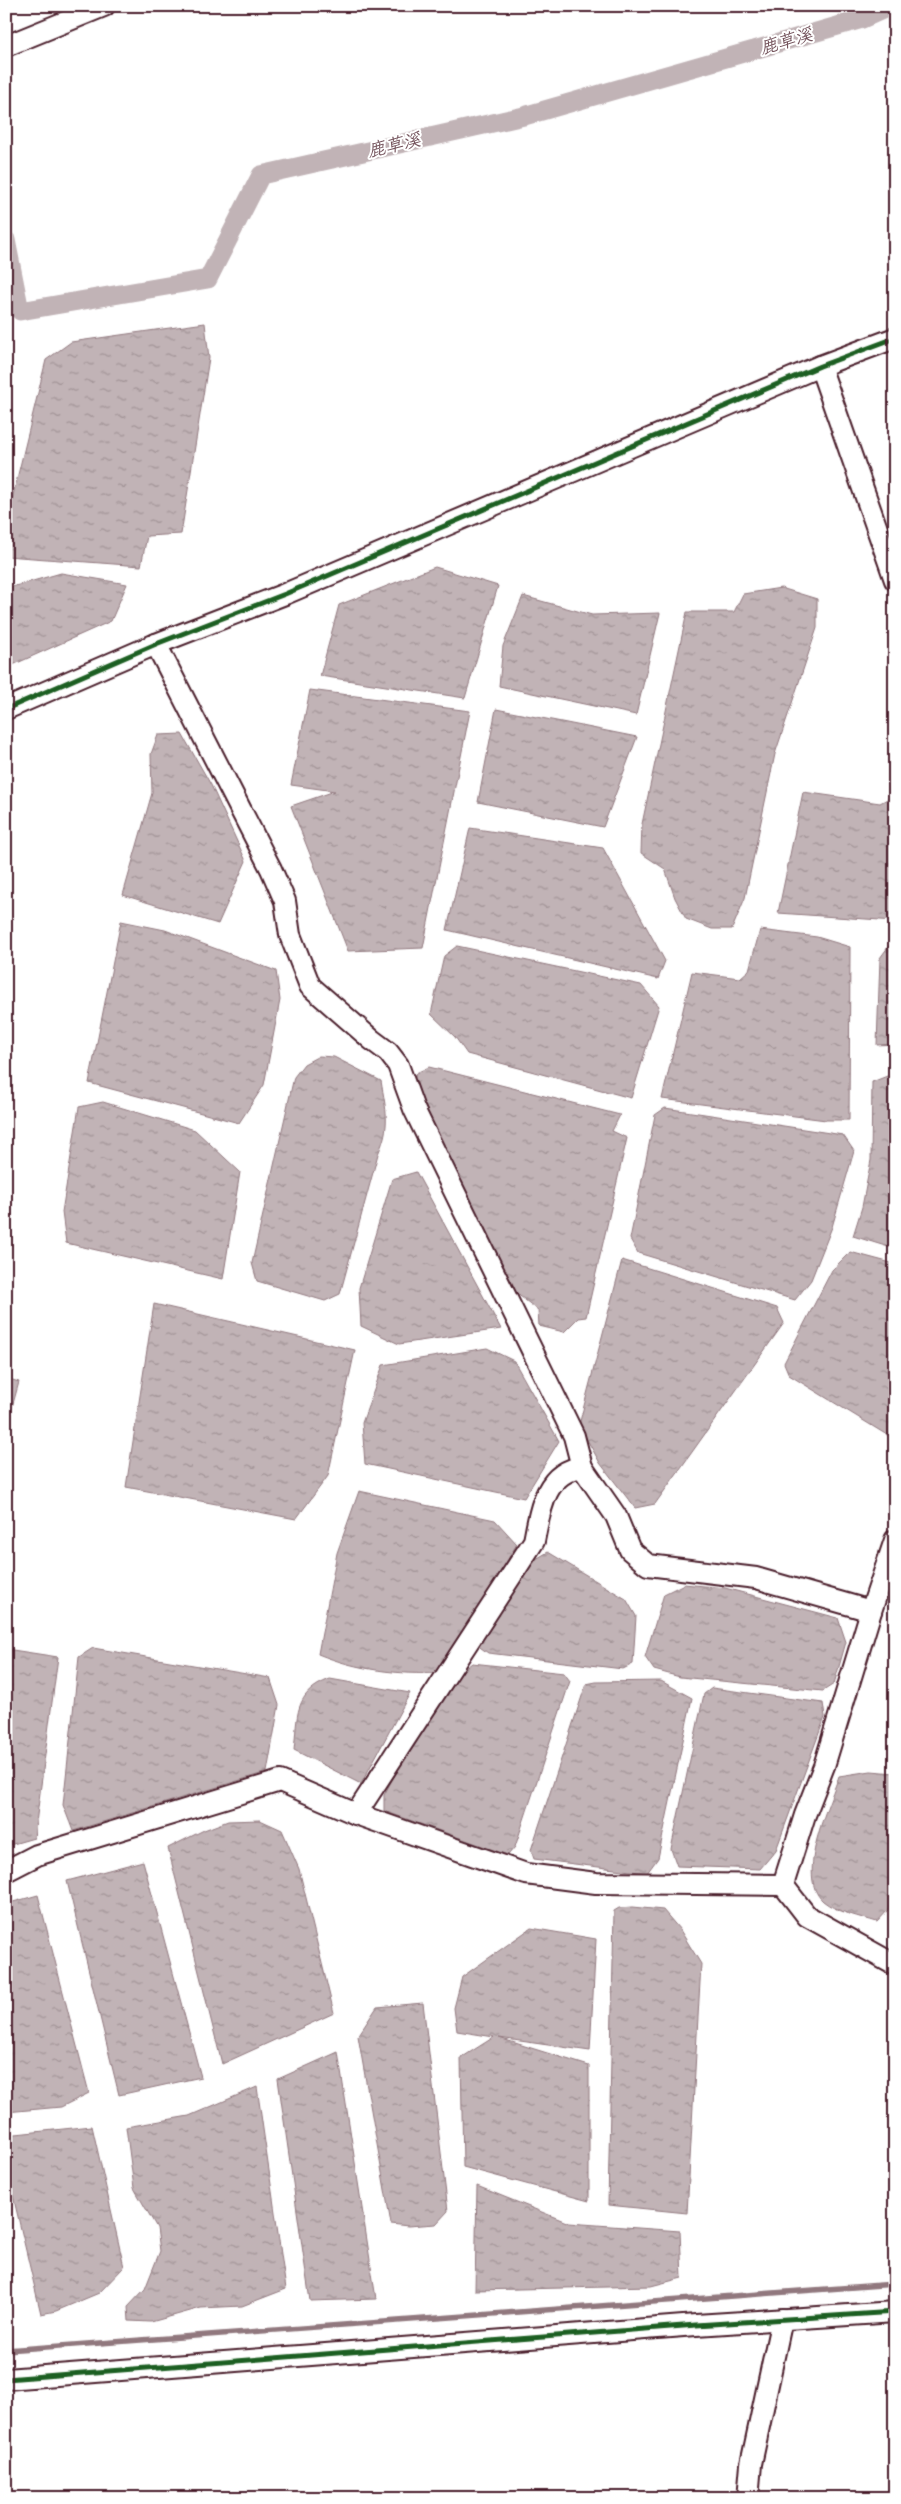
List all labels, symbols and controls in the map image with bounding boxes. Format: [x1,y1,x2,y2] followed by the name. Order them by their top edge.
[757,23,816,59] water label: 鹿草溪
[365,128,424,162] water label: 鹿草溪

